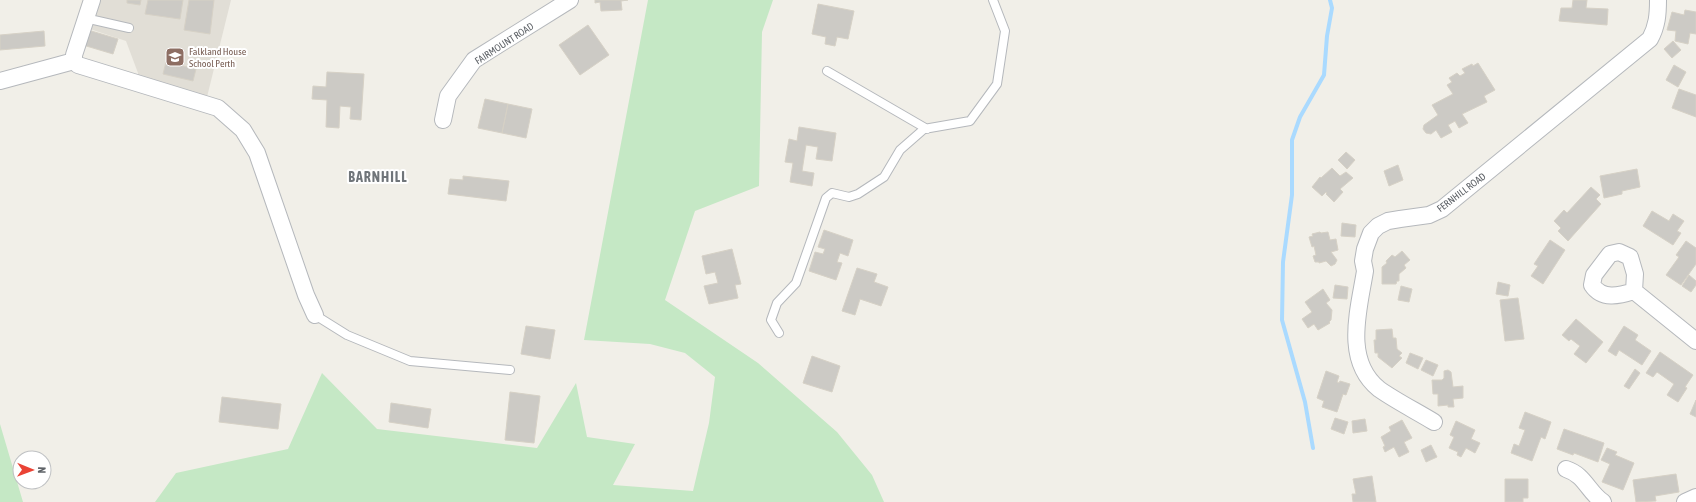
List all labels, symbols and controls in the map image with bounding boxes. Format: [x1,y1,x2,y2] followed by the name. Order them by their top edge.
[473,20,536,66] street label: FAIRMOUNT ROAD
[164,46,186,68] school or university icon: Falkland House School Perth
[189,46,247,69] place label: Falkland House School Perth
[348,169,408,185] district label: BARNHILL
[1435,170,1488,214] street label: FERNHILL ROAD
[12,450,52,490] north arrow
[36,467,48,474] text: N

